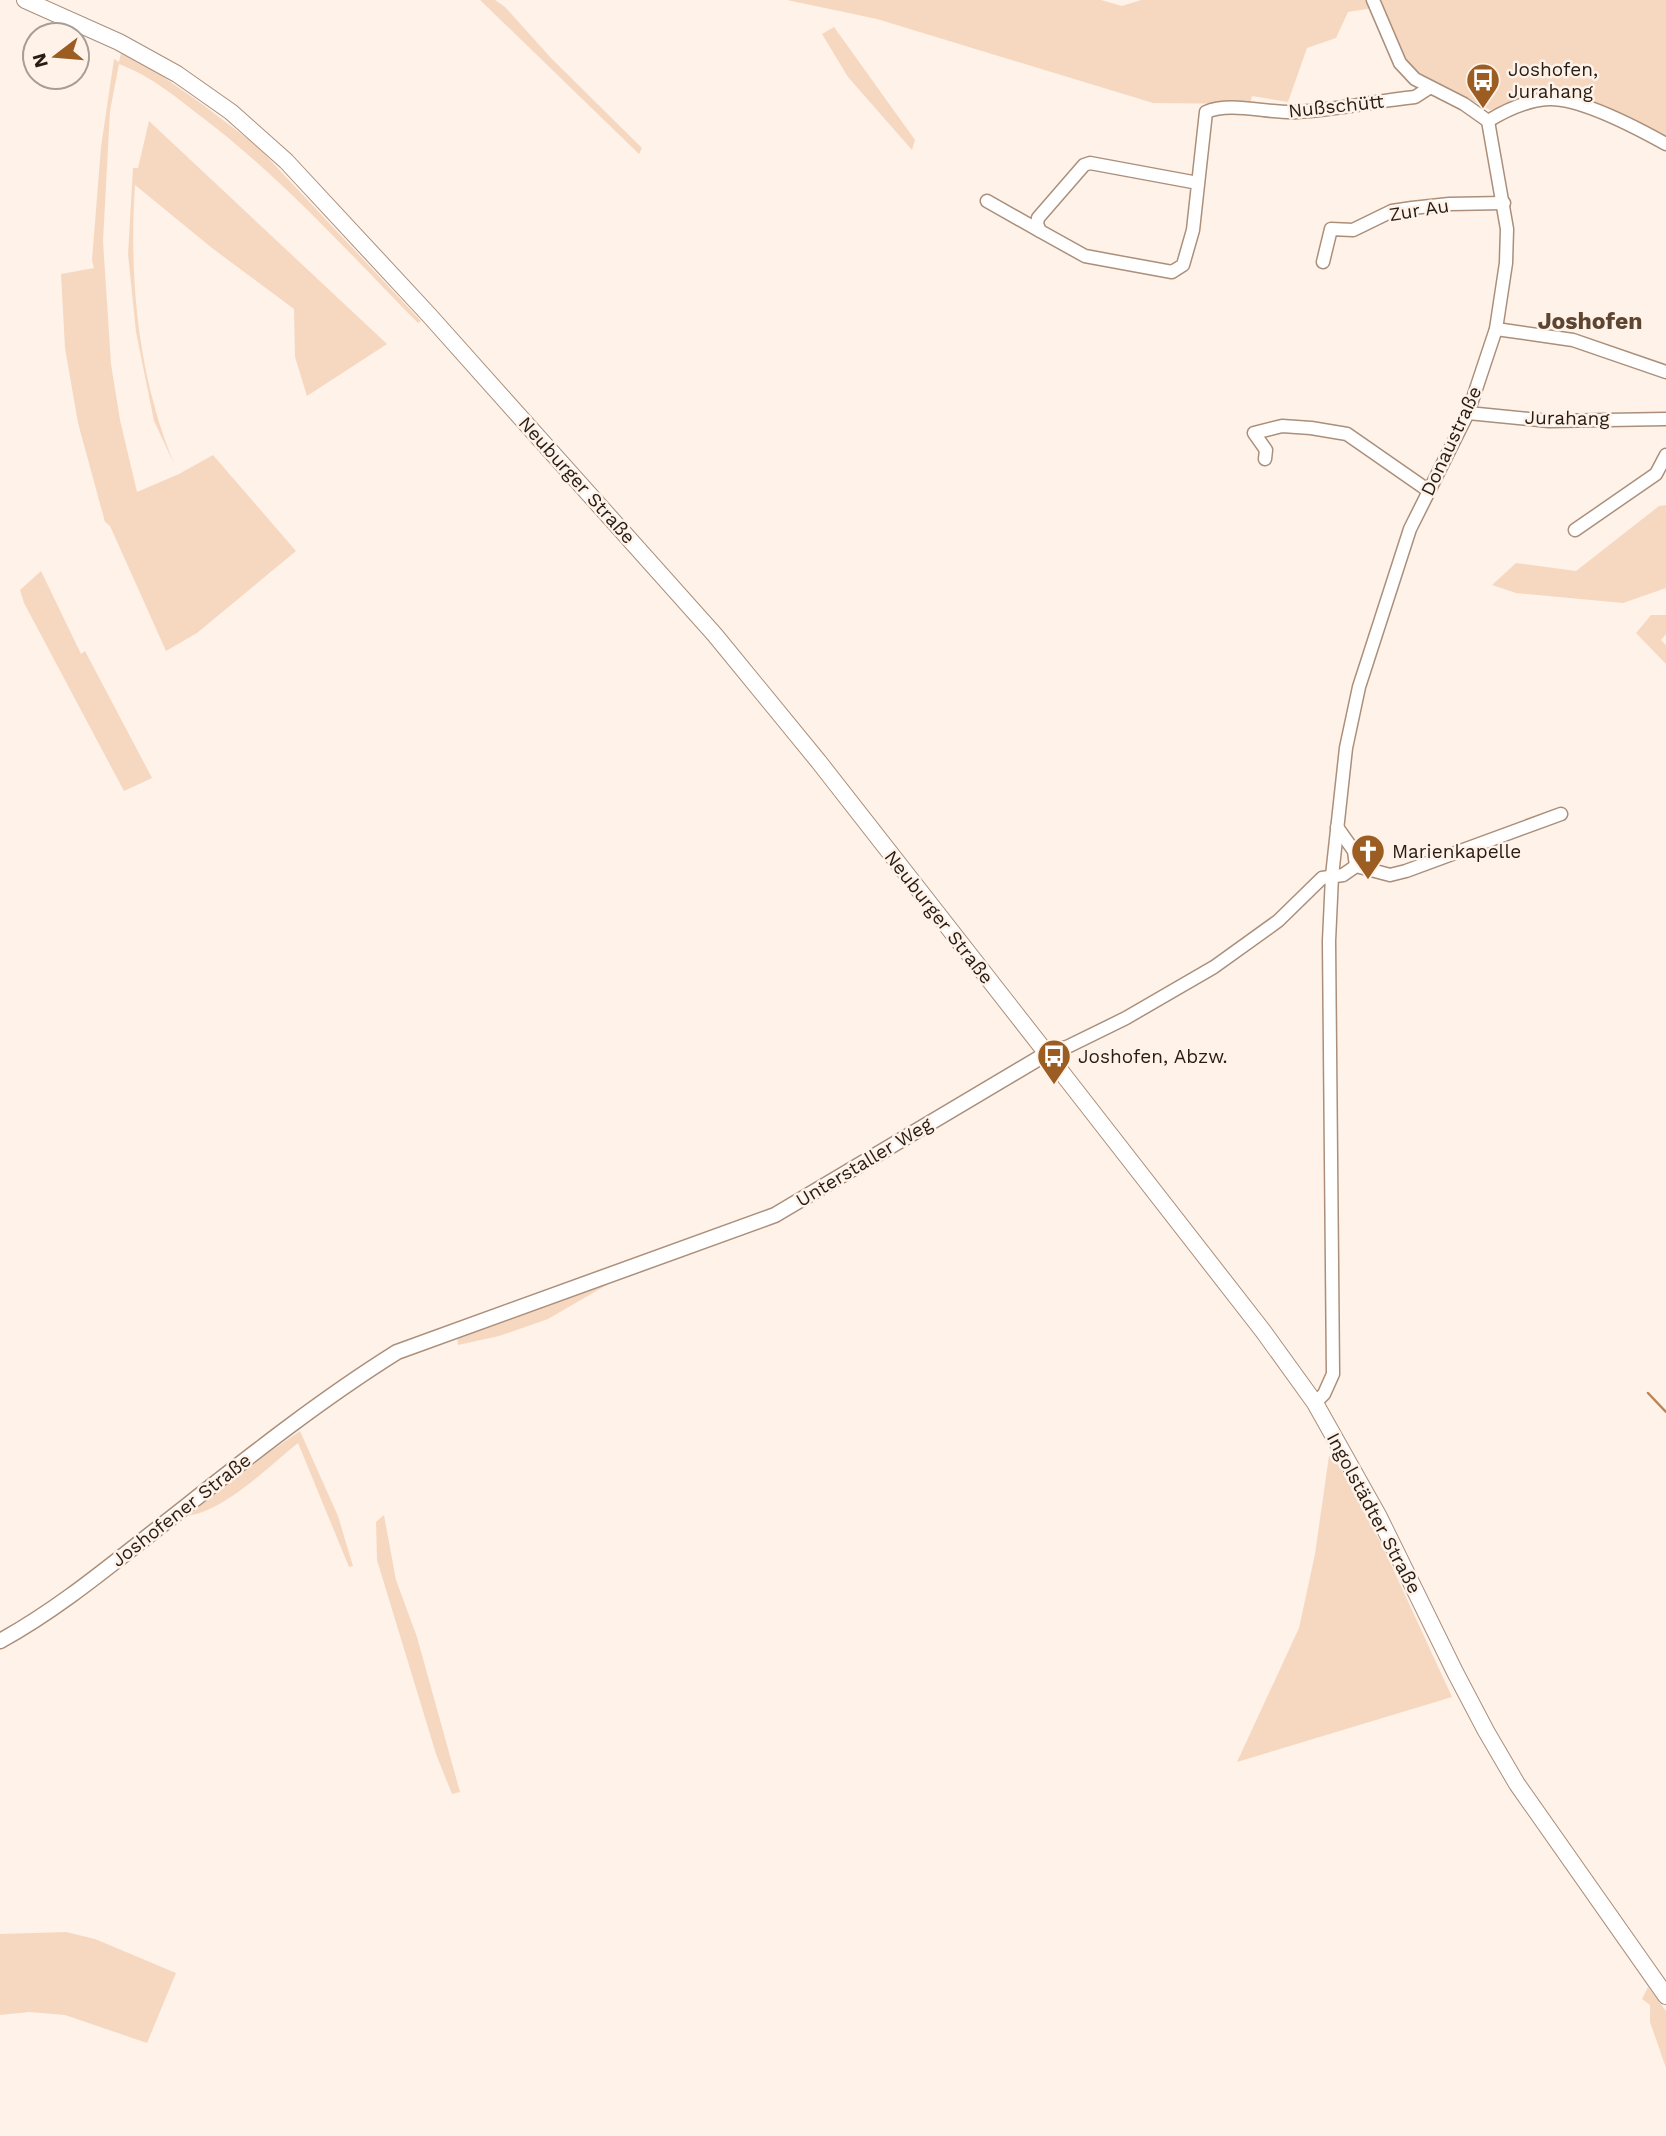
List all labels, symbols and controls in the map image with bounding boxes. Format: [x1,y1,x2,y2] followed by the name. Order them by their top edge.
[21,21,91,91] north arrow
[27,51,53,70] text: N
[1508,58,1598,103] place label: Joshofen, Jurahang
[1464,61,1502,110] bus stop icon: Joshofen, Jurahang
[1287,90,1385,122] street label: Nußschütt
[1387,194,1451,226] street label: Zur Au
[1537,308,1643,335] district label: Joshofen
[1416,383,1486,499] street label: Donaustraße
[1524,406,1611,430] street label: Jurahang
[514,412,640,548] street label: Neuburger Straße
[1349,832,1387,881] church icon: Marienkapelle
[1392,840,1521,863] place label: Marienkapelle
[880,846,998,988] street label: Neuburger Straße
[1035,1037,1073,1086] bus stop icon: Joshofen, Abzw.
[1078,1045,1228,1068] place label: Joshofen, Abzw.
[792,1112,937,1212] street label: Unterstaller Weg
[1322,1429,1426,1597] street label: Ingolstädter Straße
[107,1448,255,1572] street label: Joshofener Straße

